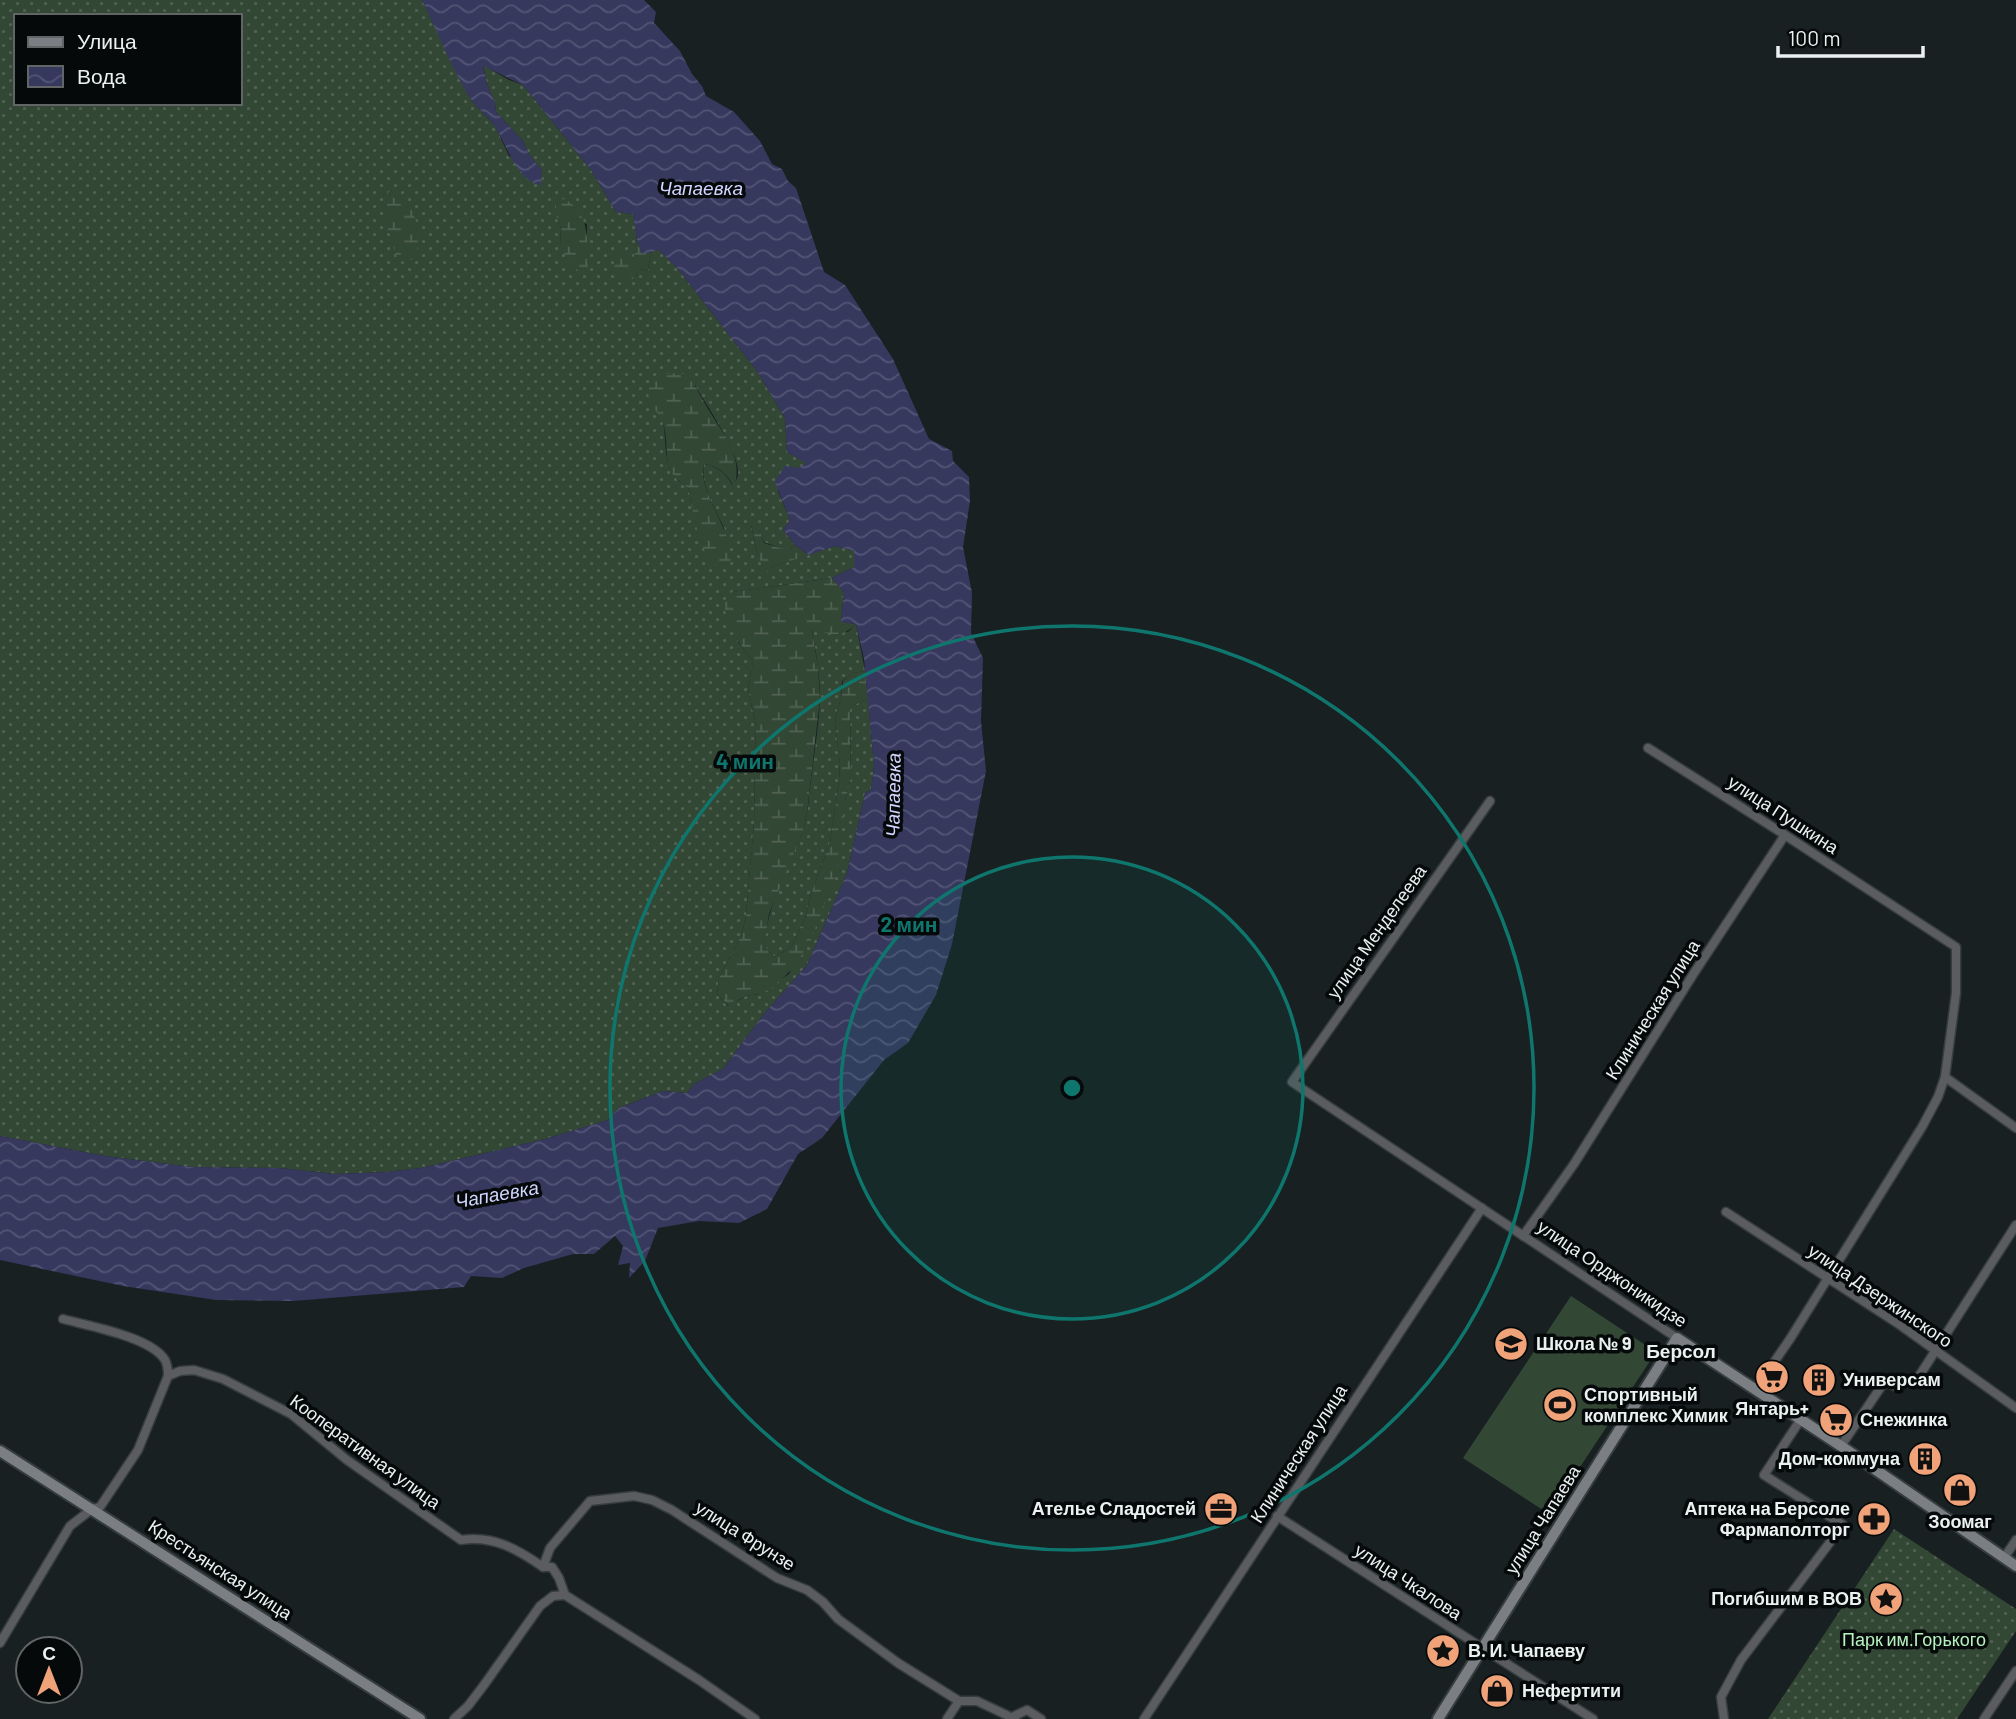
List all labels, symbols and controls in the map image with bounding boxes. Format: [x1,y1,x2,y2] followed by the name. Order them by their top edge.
[14,14,242,105] legend
[1778,14,1923,58] scale bar
[1788,25,1841,50] text: 100 m
[77,28,137,53] text: Улица
[77,63,126,88] text: Вода
[659,176,743,199] water label: Чапаевка
[716,748,774,773] text: 4 мин
[880,753,905,837] water label: Чапаевка
[1724,770,1844,859] street label: улица Пушкина
[1322,860,1431,1002] street label: улица Менделеева
[880,911,938,936] text: 2 мин
[1600,935,1705,1083] street label: Клиническая улица
[1060,1076,1084,1100] centre of rings
[453,1175,540,1212] water label: Чапаевка
[1534,1215,1692,1331] street label: улица Орджоникидзе
[1804,1239,1957,1352] street label: улица Дзержинского
[1492,1325,1530,1363] school or university icon: Школа № 9
[1536,1332,1632,1354] place label: Школа № 9
[1646,1339,1716,1362] district label: Берсол
[1753,1358,1791,1396] supermarket icon: Янтарь+
[1800,1361,1838,1399] building icon: Универсам
[1843,1368,1941,1390] place label: Универсам
[1245,1379,1352,1527] street label: Клиническая улица
[1584,1383,1729,1426] place label: Спортивный комплекс Химик
[1541,1386,1579,1424] sports icon: Спортивный комплекс Химик
[286,1389,446,1514] street label: Кооперативная улица
[1735,1397,1809,1419] place label: Янтарь+
[1817,1401,1855,1439] supermarket icon: Снежинка
[1860,1408,1948,1430] place label: Снежинка
[1906,1440,1944,1478] building icon: Дом-коммуна
[1779,1447,1901,1469] place label: Дом-коммуна
[1500,1460,1585,1578] street label: улица Чапаева
[1941,1471,1979,1509] shop icon: Зоомаг
[1202,1490,1240,1528] office icon: Ателье Сладостей
[692,1496,800,1575] street label: улица Фрунзе
[1032,1497,1196,1519] place label: Ателье Сладостей
[1684,1497,1851,1540] place label: Аптека на Берсоле Фармаполторг
[1855,1500,1893,1538] pharmacy icon: Аптека на Берсоле Фармаполторг
[1928,1510,1992,1532] place label: Зоомаг
[145,1514,297,1624] street label: Крестьянская улица
[1351,1538,1467,1625] street label: улица Чкалова
[1867,1580,1905,1618] place icon: Погибшим в ВОВ
[1711,1587,1862,1609] place label: Погибшим в ВОВ
[1842,1628,1986,1650] park label: Парк им.Горького
[1424,1632,1462,1670] place icon: В. И. Чапаеву
[14,1635,84,1705] north arrow
[1468,1639,1585,1661] place label: В. И. Чапаеву
[42,1641,56,1664] text: С
[1478,1672,1516,1710] shop icon: Нефертити
[1522,1679,1621,1701] place label: Нефертити

